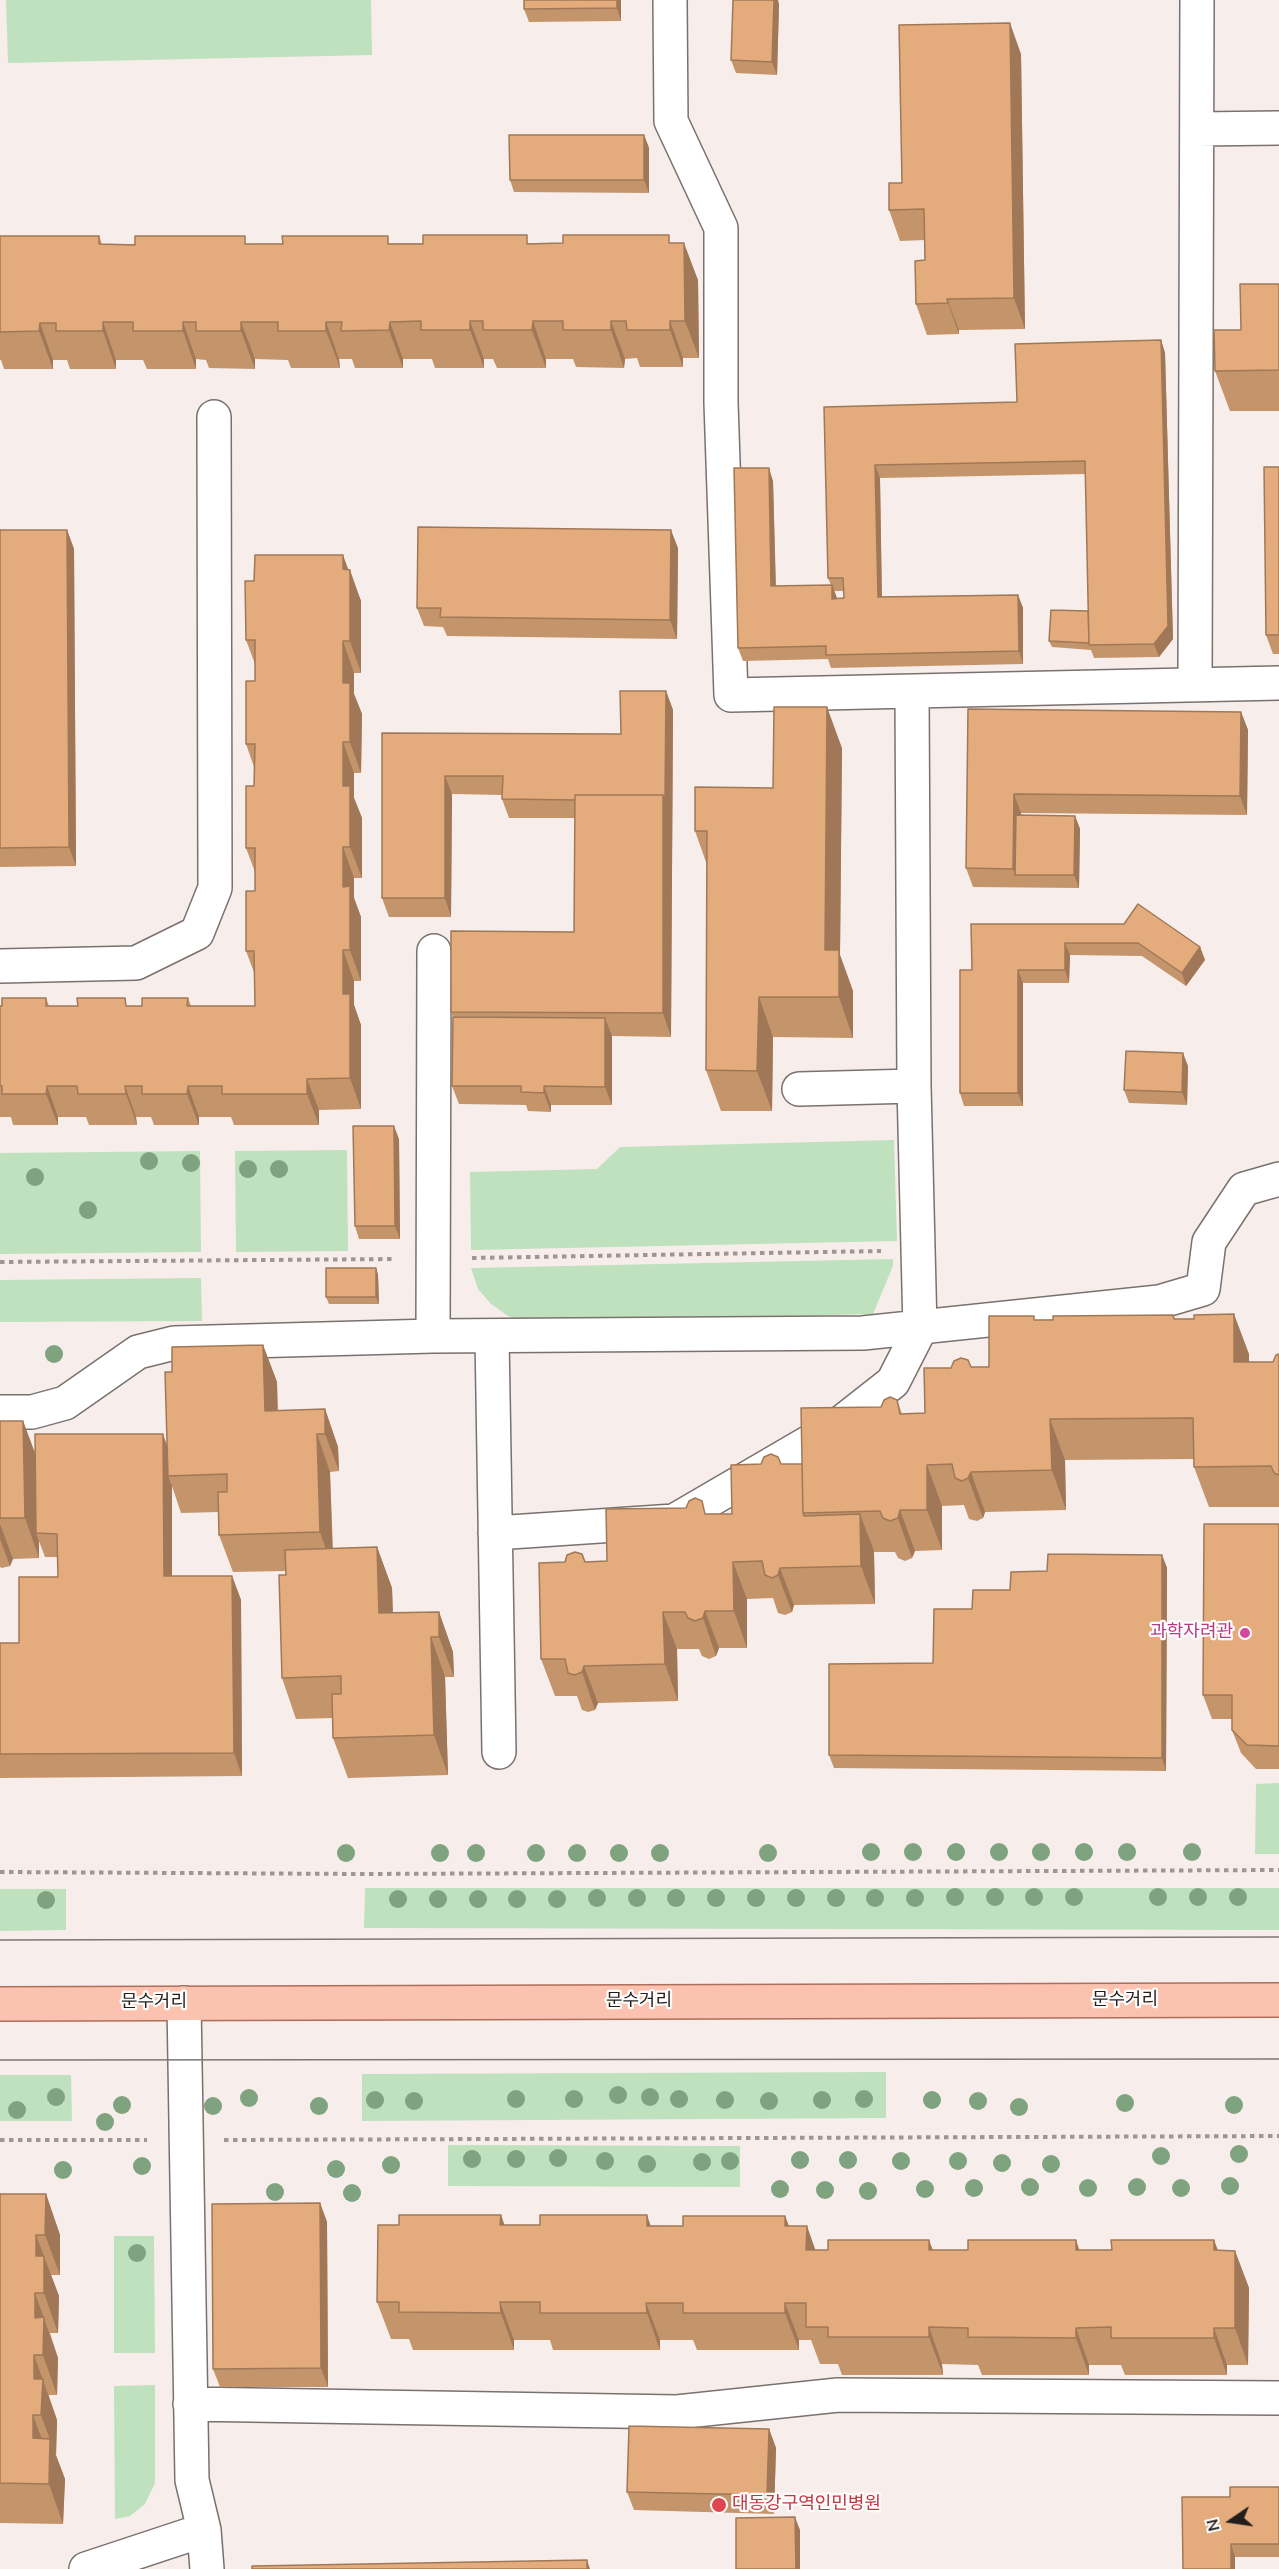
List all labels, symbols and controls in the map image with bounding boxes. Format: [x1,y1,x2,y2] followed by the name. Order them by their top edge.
[1150,1622,1233,1644] place label: 과학자려관
[1238,1626,1252,1640] marker: 과학자려관
[1092,1990,1158,2012] street label: 문수거리
[606,1991,672,2013] street label: 문수거리
[121,1992,187,2014] street label: 문수거리
[1201,2491,1261,2551] north arrow
[732,2494,881,2516] place label: 대동강구역인민병원
[710,2496,728,2514] marker: 대동강구역인민병원
[1201,2517,1226,2533] text: N

